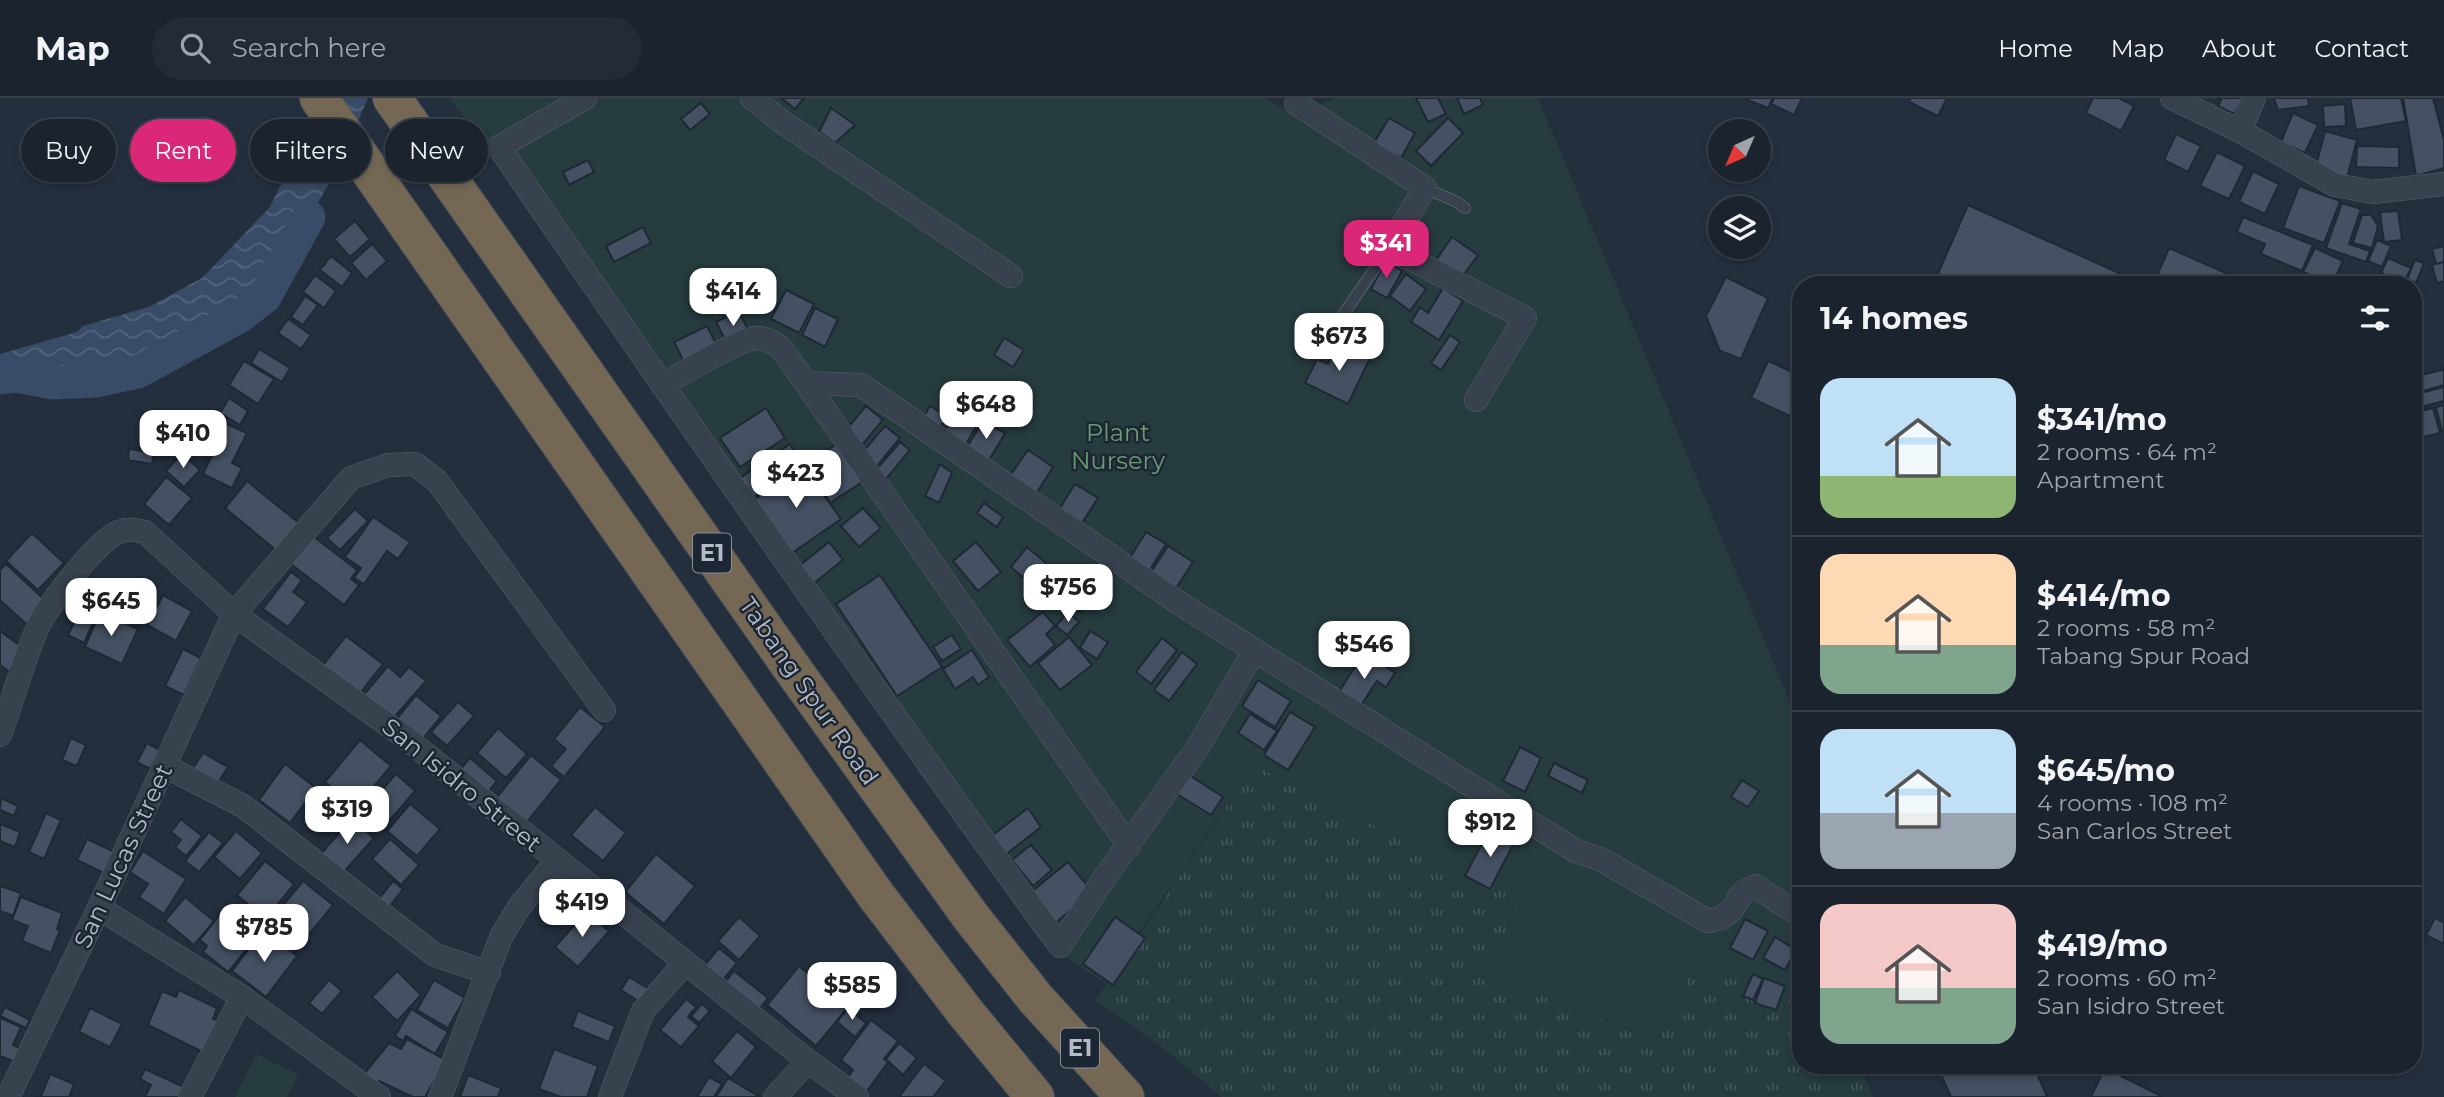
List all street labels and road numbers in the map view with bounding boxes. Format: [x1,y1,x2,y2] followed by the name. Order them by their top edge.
[693,534,731,573] road number: E1
[733,592,885,790] street label: Tabang Spur Road
[377,712,548,858] street label: San Isidro Street
[68,759,178,953] street label: San Lucas Street
[1061,1029,1099,1068] road number: E1

